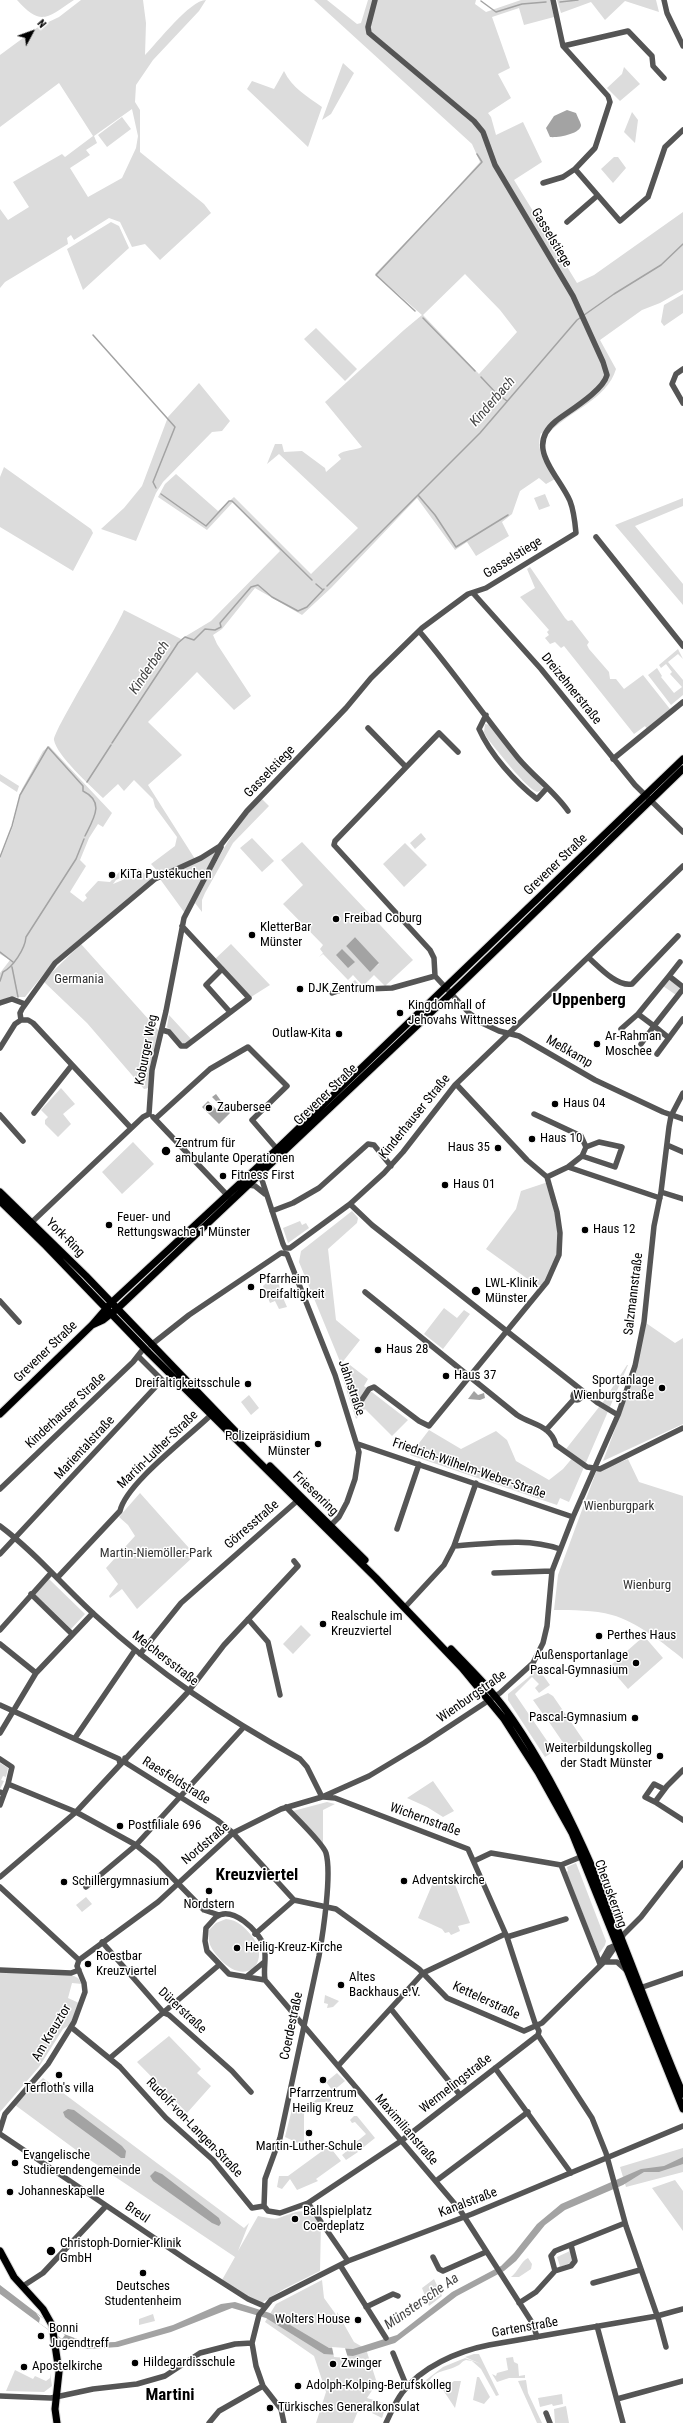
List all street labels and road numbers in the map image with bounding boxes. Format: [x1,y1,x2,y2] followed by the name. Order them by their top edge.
[527,206,575,270] street label: Gasselstiege
[481,534,545,582] street label: Gasselstiege
[537,650,605,728] street label: Dreizehnerstraße
[241,743,299,801] street label: Gasselstiege
[521,831,591,899] street label: Grevener Straße
[133,1013,161,1087] street label: Koburger Weg
[543,1032,595,1072] street label: Meßkamp
[291,1061,361,1129] street label: Grevener Straße
[376,1072,454,1162] street label: Kinderhauser Straße
[42,1215,88,1261] street label: York-Ring
[621,1252,647,1336] street label: Salzmannstraße
[11,1318,81,1386] street label: Grevener Straße
[334,1358,368,1418] street label: Jahnstraße
[23,1370,109,1452] street label: Kinderhauser Straße
[115,1408,201,1492] street label: Martin-Luther-Straße
[52,1413,118,1483] street label: Marientalstraße
[390,1435,548,1503] street label: Friedrich-Wilhelm-Weber-Straße
[289,1469,341,1519] street label: Friesenring
[222,1497,282,1553] street label: Görresstraße
[129,1628,201,1690] street label: Melchersstraße
[434,1667,510,1727] street label: Wienburgstraße
[139,1754,213,1808] street label: Raesfeldstraße
[388,1800,462,1840] street label: Wichernstraße
[179,1820,233,1868] street label: Nordstraße
[590,1858,630,1930] street label: Cheruskerring
[450,1979,522,2023] street label: Kettelerstraße
[155,1985,209,2037] street label: Dürerstraße
[277,1991,307,2061] street label: Coerdestraße
[29,2002,75,2064] street label: Am Kreuztor
[417,2051,495,2117] street label: Wermelingstraße
[142,2075,246,2181] street label: Rudolf-von-Langen-Straße
[371,2091,441,2169] street label: Maximilianstraße
[437,2185,499,2221] street label: Kanalstraße
[122,2199,152,2227] street label: Breul
[491,2315,559,2341] street label: Gartenstraße

